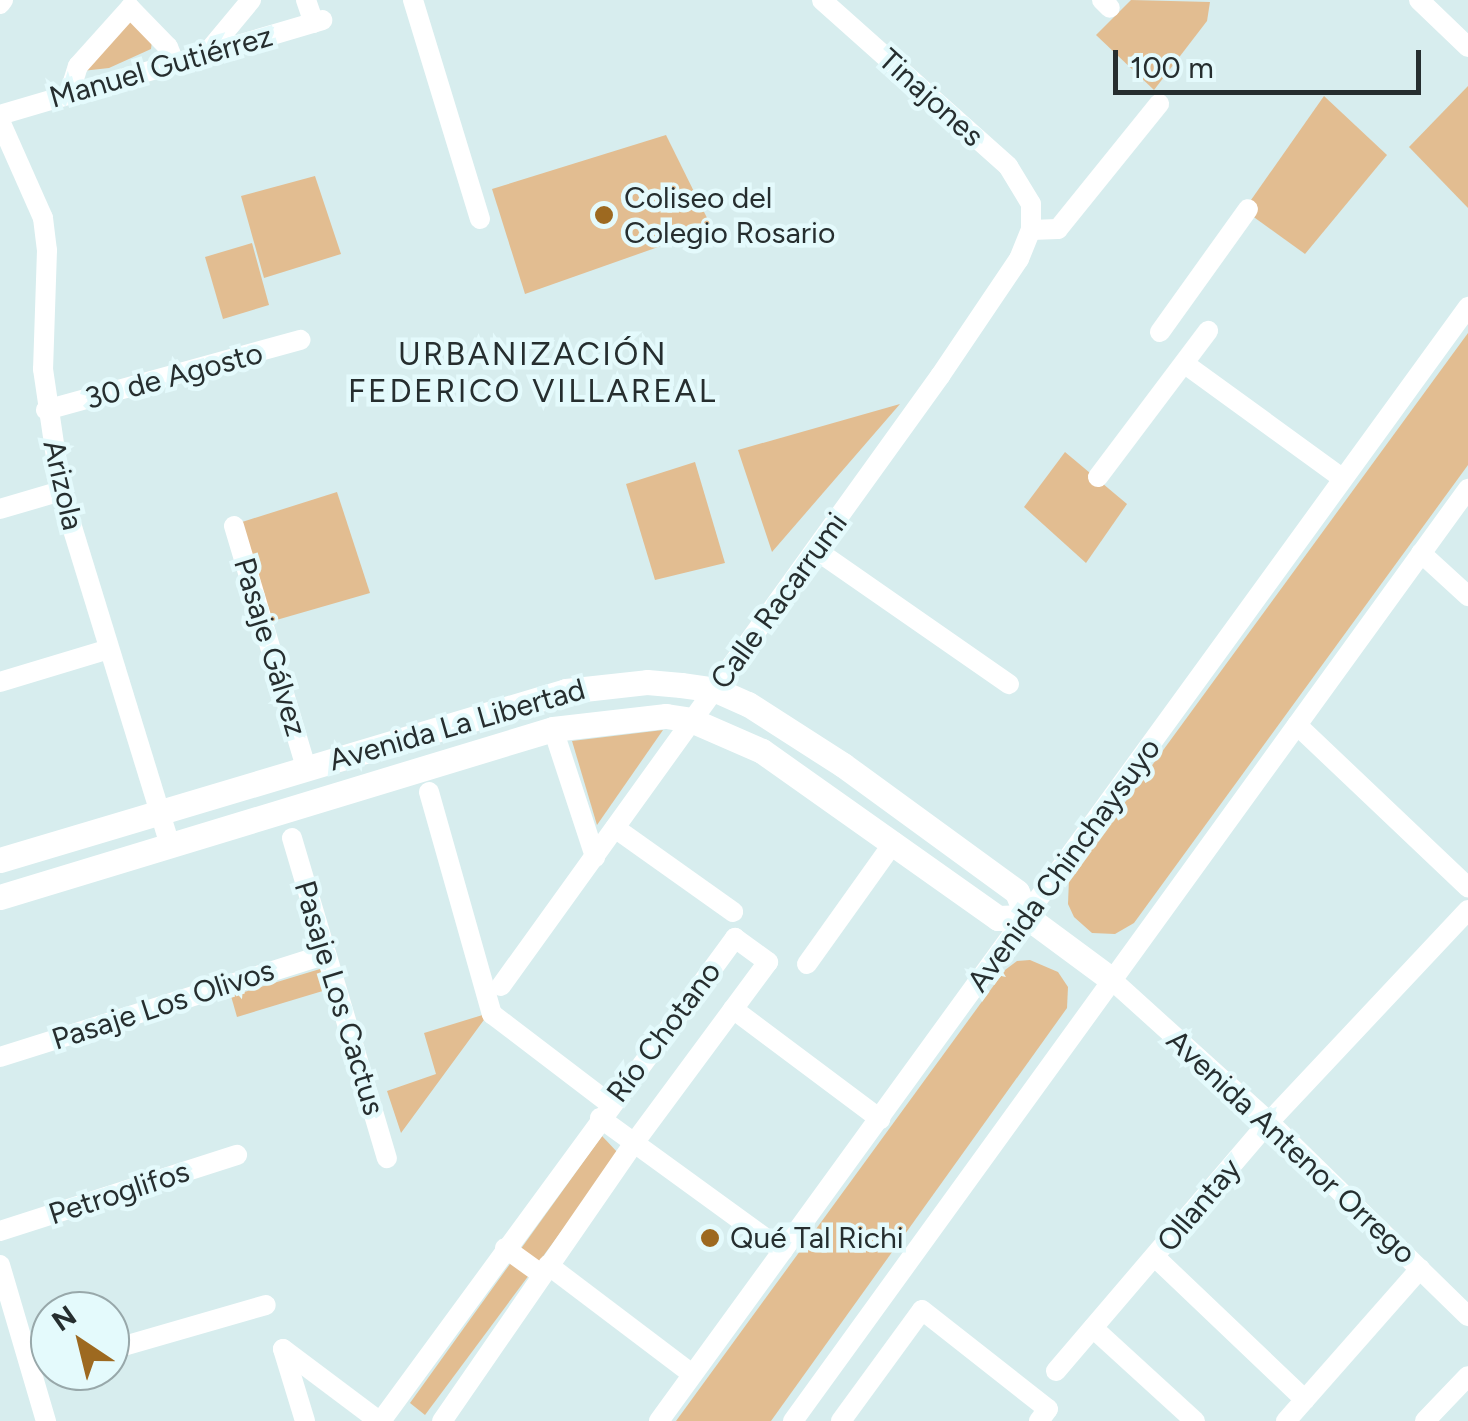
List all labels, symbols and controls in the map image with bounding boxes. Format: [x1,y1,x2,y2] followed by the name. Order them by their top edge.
[45,18,277,116] street label: Manuel Gutiérrez
[1118,30,1426,92] scale bar
[871,42,991,154] street label: Tinajones
[1130,49,1214,86] text: 100 m
[624,180,835,250] place label: Coliseo del Colegio Rosario
[593,204,615,226] marker: Coliseo del Colegio Rosario
[81,335,267,417] street label: 30 de Agosto
[348,336,718,411] district label: URBANIZACIÓN FEDERICO VILLAREAL
[35,436,91,534] street label: Arizola
[703,506,855,696] street label: Calle Racarrumi
[226,553,314,741] street label: Pasaje Gálvez
[325,671,589,779] street label: Avenida La Libertad
[960,731,1168,999] street label: Avenida Chinchaysuyo
[286,876,392,1120] street label: Pasaje Los Cactus
[47,952,279,1058] street label: Pasaje Los Olivos
[599,954,729,1110] street label: Río Chotano
[1159,1022,1423,1272] street label: Avenida Antenor Orrego
[1150,1151,1248,1259] street label: Ollantay
[44,1153,194,1233] street label: Petroglifos
[730,1220,904,1256] place label: Qué Tal Richi
[699,1227,721,1249] marker: Qué Tal Richi
[30,1291,130,1391] north arrow
[45,1298,83,1338] text: N

